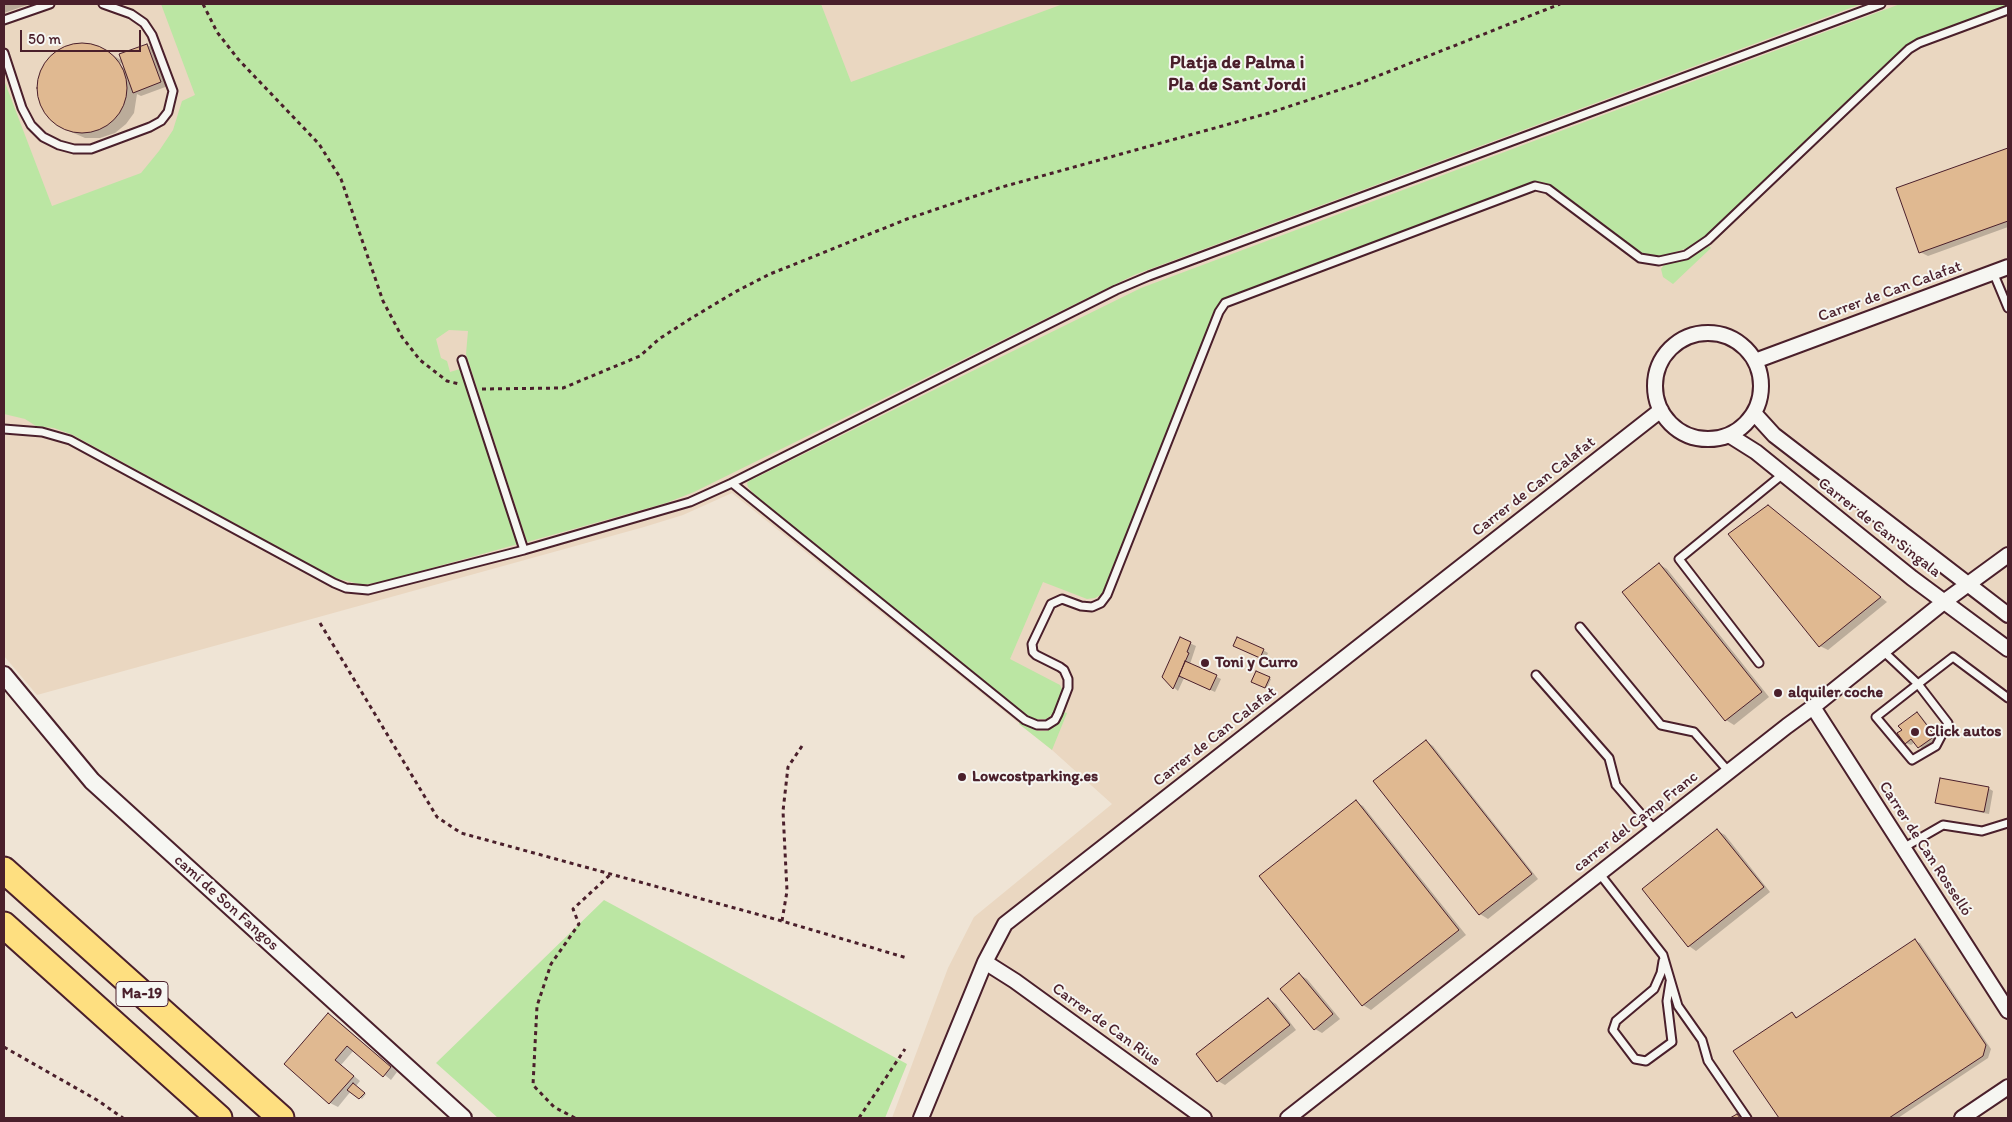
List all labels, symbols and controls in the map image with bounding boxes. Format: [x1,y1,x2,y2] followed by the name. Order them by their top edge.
[22,20,144,52] scale bar
[28,30,61,48] text: 50 m
[1168,52,1306,96] district label: Platja de Palma i Pla de Sant Jordi
[1816,257,1964,327] street label: Carrer de Can Calafat
[1469,433,1599,541] street label: Carrer de Can Calafat
[1814,474,1944,582] street label: Carrer de Can Singala
[1215,653,1298,673] place label: Toni y Curro
[1199,657,1211,669] marker: Toni y Curro
[1150,683,1280,791] street label: Carrer de Can Calafat
[1788,683,1883,703] place label: alquiler coche
[1772,687,1784,699] marker: alquiler coche
[1925,722,2001,742] place label: Click autos
[1909,726,1921,738] marker: Click autos
[972,767,1098,787] place label: Lowcostparking.es
[1570,767,1702,877] street label: carrer del Camp Franc
[956,771,968,783] marker: Lowcostparking.es
[1874,778,1976,920] street label: Carrer de Can Rosselló
[170,851,282,955] street label: camí de Son Fangos
[1048,979,1164,1071] street label: Carrer de Can Rius
[116,982,168,1006] road number: Ma-19

